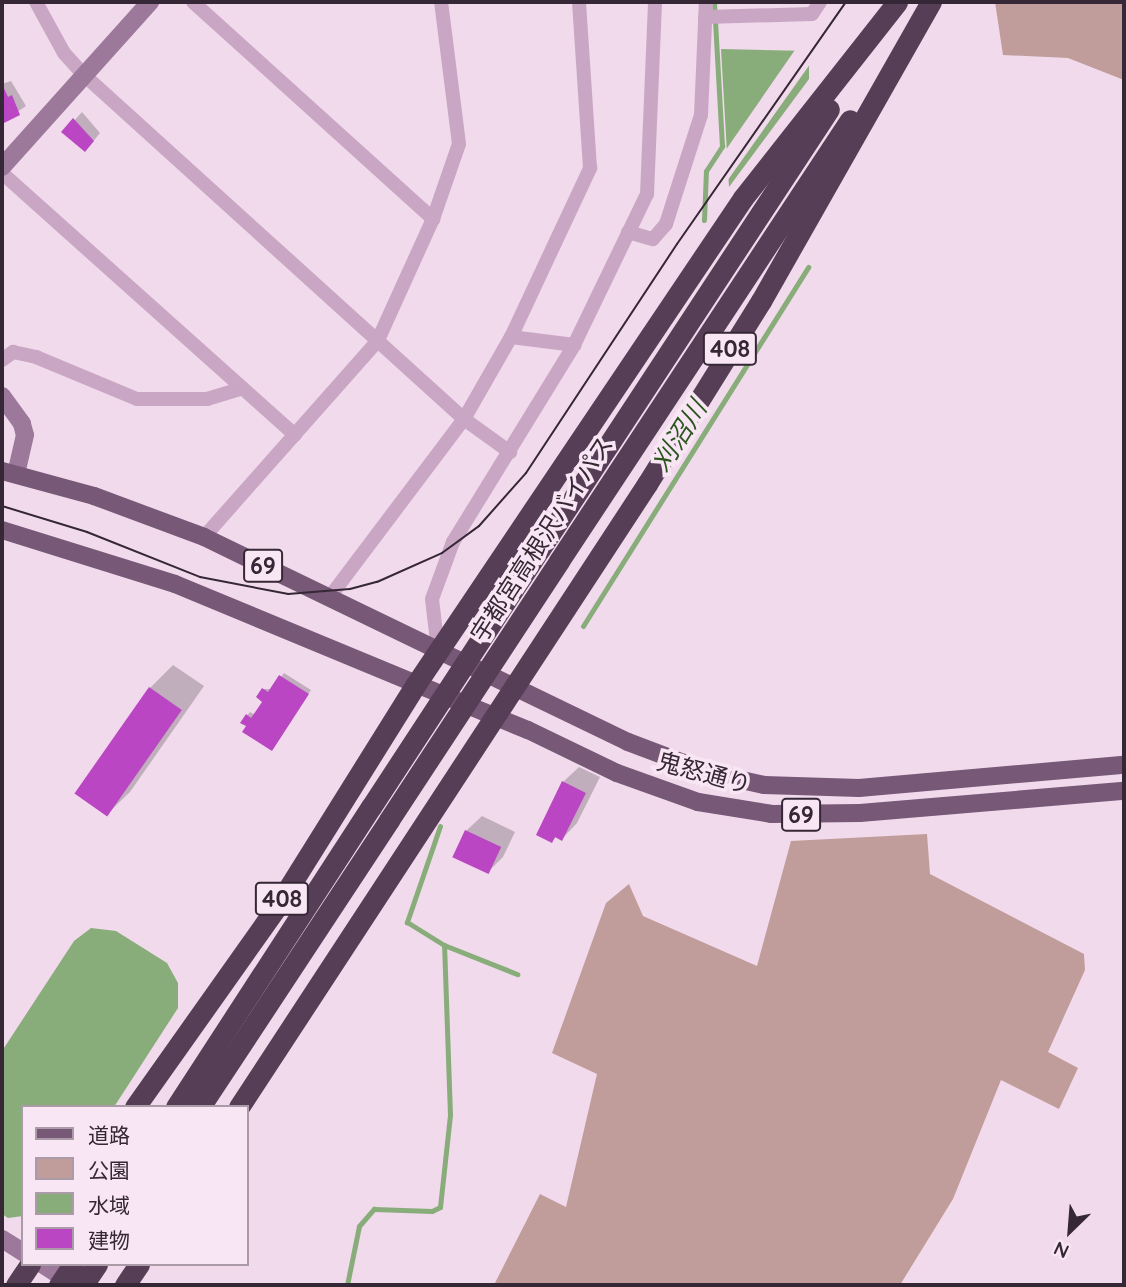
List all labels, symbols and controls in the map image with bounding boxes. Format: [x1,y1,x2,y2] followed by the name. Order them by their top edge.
[702,330,758,368] road number: 408
[645,395,713,477] water label: 刈沼川
[465,431,619,647] street label: 宇都宮高根沢バイパス
[242,546,284,586] road number: 69
[654,747,754,799] street label: 鬼怒通り
[780,796,822,834] road number: 69
[254,879,310,918] road number: 408
[21,1105,248,1266] legend
[88,1122,130,1148] text: 道路
[88,1157,130,1183] text: 公園
[88,1192,130,1218] text: 水域
[1035,1196,1105,1266] north arrow
[88,1227,130,1253] text: 建物
[1050,1236,1073,1264] text: N

